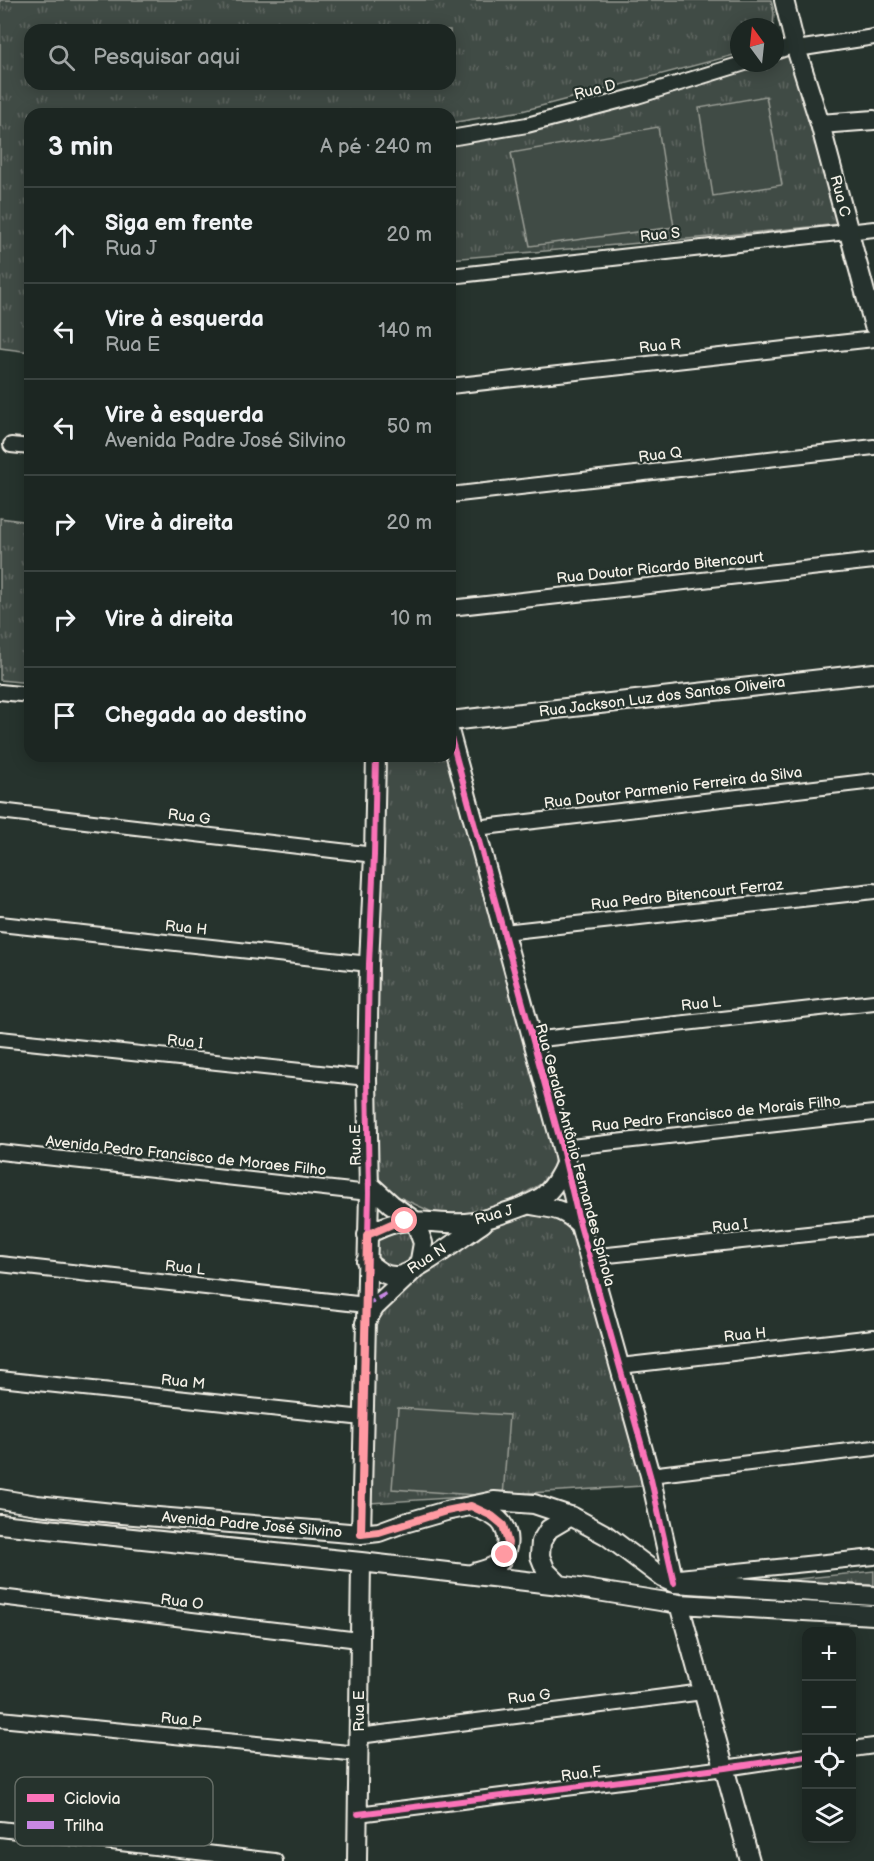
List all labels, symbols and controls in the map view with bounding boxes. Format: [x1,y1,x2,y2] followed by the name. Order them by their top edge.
[730,18,784,72] north arrow
[24,24,456,90] search box
[45,41,78,74] icon: search
[93,44,240,71] text: Pesquisar aqui
[572,76,618,104] street label: Rua D
[48,132,113,163] text: 3 min
[320,135,432,159] text: A pé · 240 m
[825,173,855,219] street label: Rua C
[105,210,253,237] text: Siga em frente
[48,219,81,252] icon: ahead
[387,223,432,247] text: 20 m
[639,223,681,247] street label: Rua S
[105,237,157,261] text: Rua J
[105,306,264,333] text: Vire à esquerda
[48,315,81,348] icon: left
[378,319,432,343] text: 140 m
[105,333,160,357] text: Rua E
[638,334,682,358] street label: Rua R
[105,402,264,429] text: Vire à esquerda
[48,411,81,444] icon: left
[387,415,432,439] text: 50 m
[105,429,346,453] text: Avenida Padre José Silvino
[637,443,683,467] street label: Rua Q
[48,507,81,540] icon: right
[105,510,233,537] text: Vire à direita
[387,511,432,535] text: 20 m
[555,548,765,588] street label: Rua Doutor Ricardo Bitencourt
[48,603,81,636] icon: right
[105,606,233,633] text: Vire à direita
[391,607,432,631] text: 10 m
[538,672,786,722] street label: Rua Jackson Luz dos Santos Oliveira
[48,699,81,732] icon: arrive
[105,702,307,729] text: Chegada ao destino
[543,763,803,813] street label: Rua Doutor Parmenio Ferreira da Silva
[167,805,211,829] street label: Rua G
[590,875,785,915] street label: Rua Pedro Bitencourt Ferraz
[164,916,208,940] street label: Rua H
[680,992,722,1016] street label: Rua L
[531,1021,619,1289] street label: Rua Geraldo Antônio Fernandes Spínola
[166,1031,204,1053] street label: Rua I
[591,1091,841,1137] street label: Rua Pedro Francisco de Morais Filho
[346,1124,366,1166] street label: Rua E
[45,1132,327,1180] street label: Avenida Pedro Francisco de Moraes Filho
[473,1200,516,1229] street label: Rua J
[391,1207,417,1233] route start
[711,1215,749,1237] street label: Rua I
[404,1239,450,1279] street label: Rua N
[164,1256,206,1280] street label: Rua L
[723,1323,767,1347] street label: Rua H
[160,1370,206,1394] street label: Rua M
[161,1508,343,1542] street label: Avenida Padre José Silvino
[491,1541,517,1567] route end
[160,1590,204,1614] street label: Rua O
[802,1627,856,1843] map controls
[802,1627,856,1681] button: +
[802,1681,856,1735] button: −
[507,1685,551,1709] street label: Rua G
[350,1690,369,1732] street label: Rua E
[160,1708,203,1732] street label: Rua P
[802,1735,856,1789] button: locate
[560,1762,602,1786] street label: Rua F
[15,1777,213,1846] legend
[802,1789,856,1843] button: layers
[64,1790,121,1809] text: Ciclovia
[64,1817,104,1836] text: Trilha

